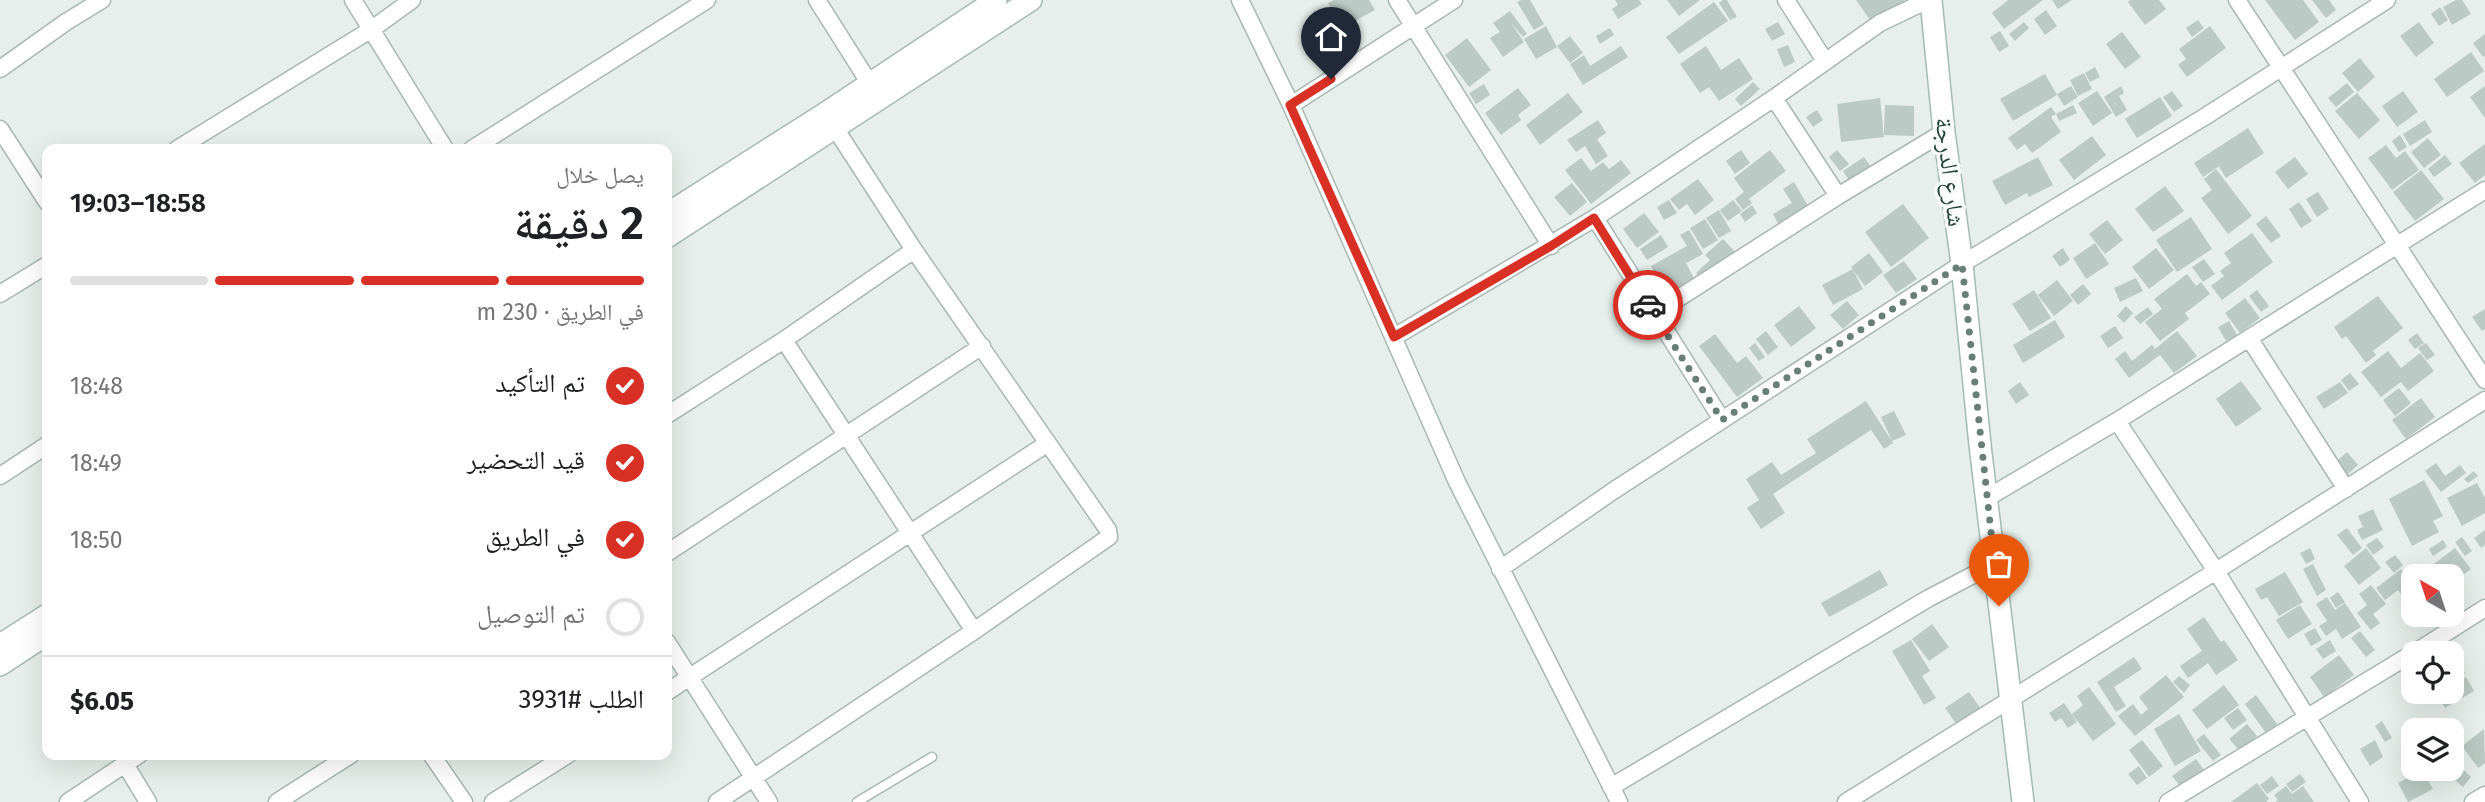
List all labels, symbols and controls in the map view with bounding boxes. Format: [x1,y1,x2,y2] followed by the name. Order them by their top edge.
[1301,7,1361,79] pin
[1312,18,1350,56] icon: home
[1928,116,1971,228] street label: شارع الدرجة
[556,161,644,189] text: يصل خلال
[70,188,206,219] text: 18:58–19:03
[514,196,644,251] text: 2 دقيقة
[1613,270,1683,340] courier
[1629,286,1667,324] icon: car
[477,298,644,326] text: في الطريق · 230 m
[606,367,644,405] icon: check
[495,368,585,399] text: تم التأكيد
[70,372,123,400] text: 18:48
[606,444,644,482] icon: check
[467,445,585,476] text: قيد التحضير
[70,449,122,477] text: 18:49
[606,521,644,559] icon: check
[485,522,585,553] text: في الطريق
[70,526,123,554] text: 18:50
[1969,534,2029,606] pin
[1980,545,2018,583] icon: bag
[2401,564,2464,626] north arrow
[2401,564,2464,781] map controls
[477,599,585,630] text: تم التوصيل
[2401,641,2464,704] button: locate
[519,684,644,715] text: الطلب #3931
[70,686,134,717] text: $6.05
[2401,718,2464,781] button: layers

